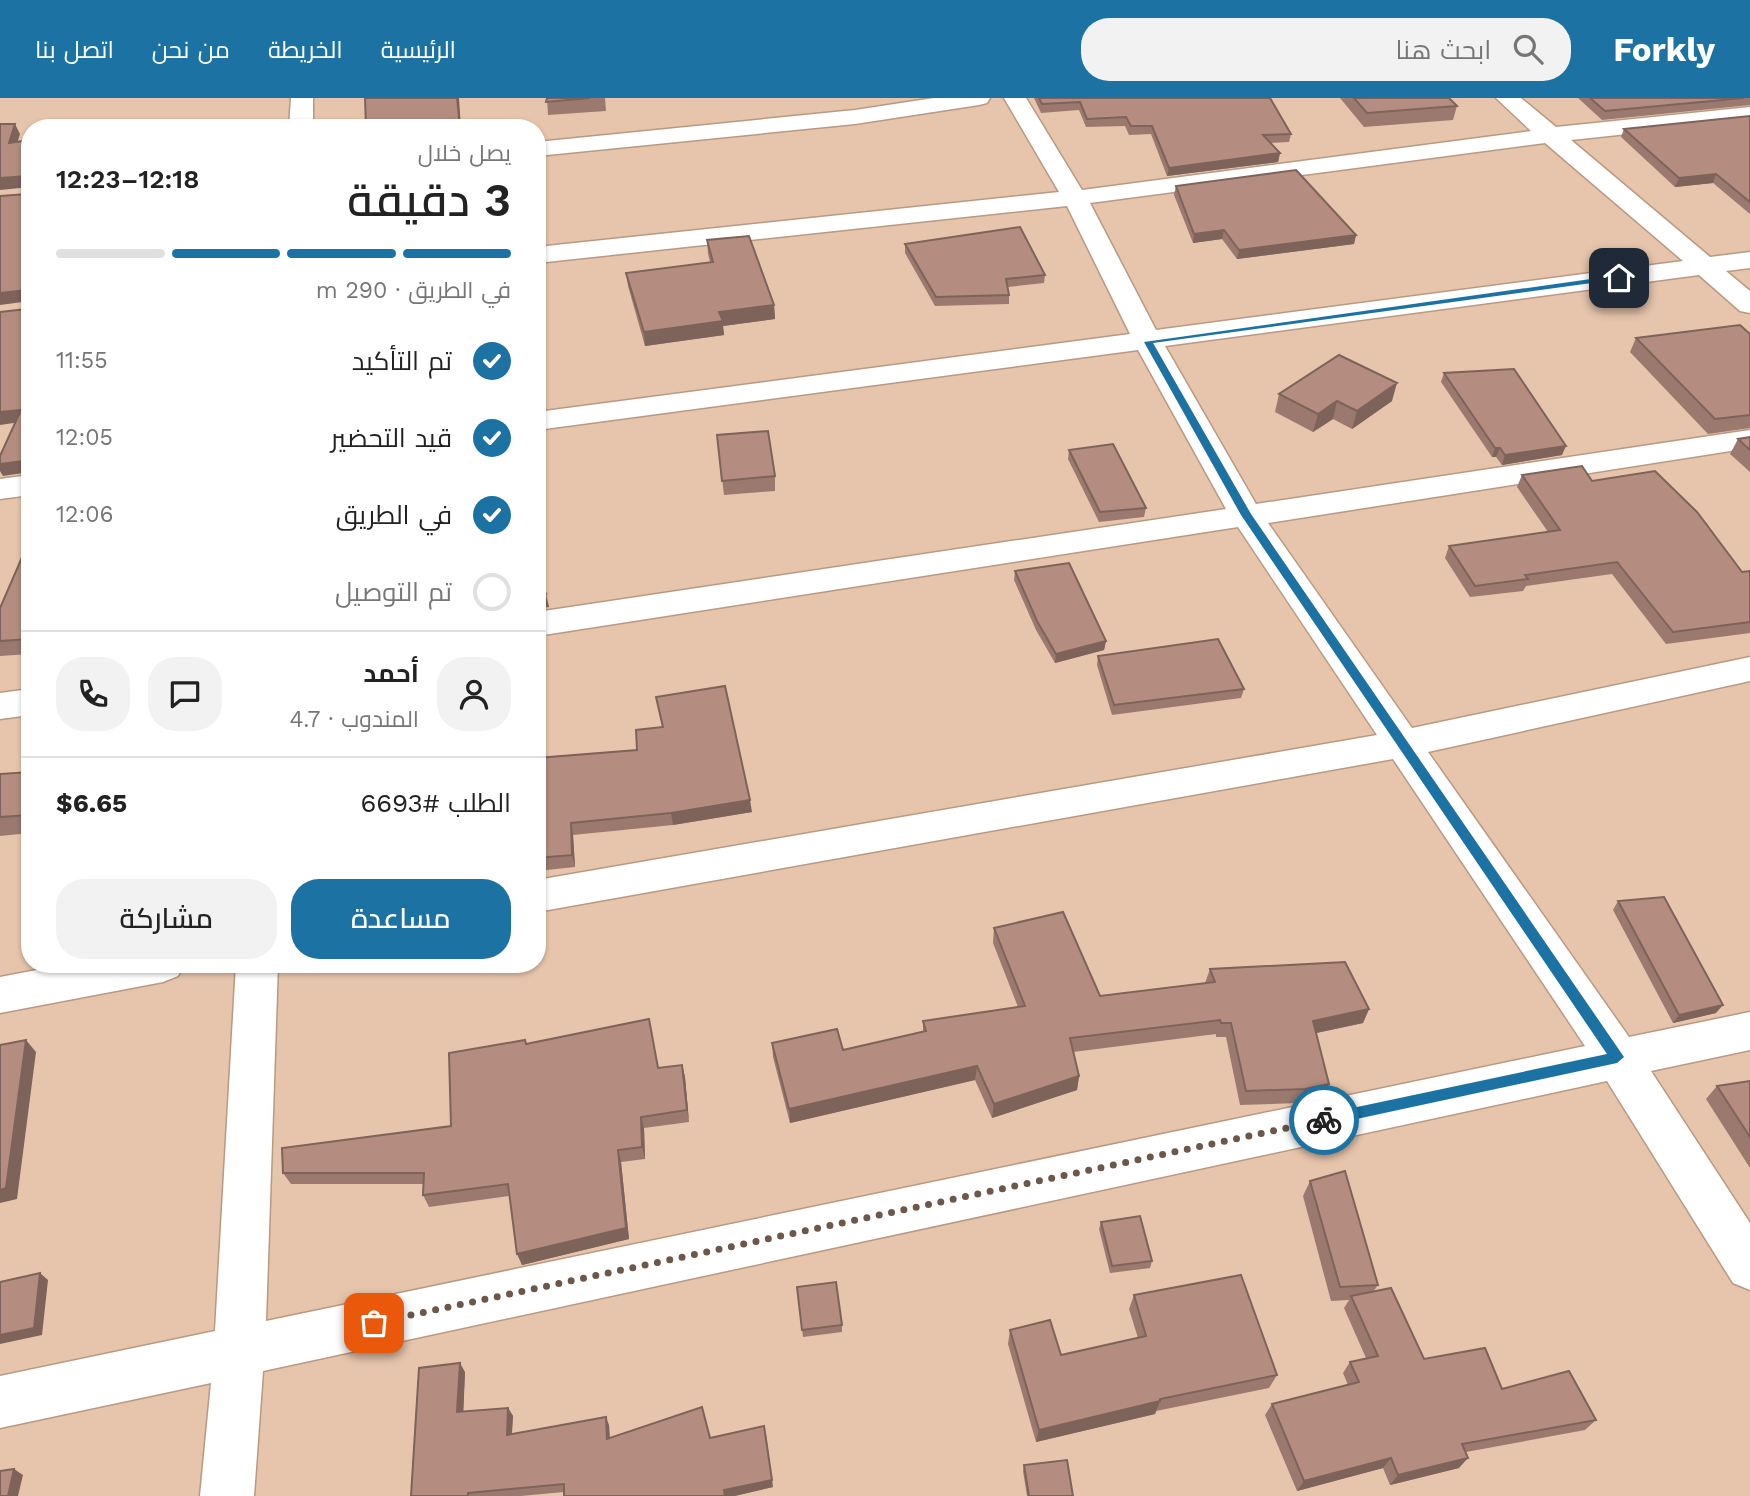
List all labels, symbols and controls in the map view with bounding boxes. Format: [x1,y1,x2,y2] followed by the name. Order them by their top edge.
[1081,18,1571,81] search box
[1509,30,1547,68] icon: search
[1613,30,1715,69] text: Forkly
[1395,35,1491,65] text: ابحث هنا
[35,36,114,64] text: اتصل بنا
[152,36,230,64] text: من نحن
[268,36,343,64] text: الخريطة
[381,36,456,64] text: الرئيسية
[418,140,511,167] text: يصل خلال
[56,164,199,194] text: 12:18–12:23
[347,173,511,227] text: 3 دقيقة
[1589,248,1649,308] pin
[1600,259,1638,297] icon: home
[316,277,511,304] text: في الطريق · 290 m
[473,342,511,380] icon: check
[352,346,452,376] text: تم التأكيد
[56,347,108,374] text: 11:55
[473,419,511,457] icon: check
[331,423,452,453] text: قيد التحضير
[56,424,113,451] text: 12:05
[473,496,511,534] icon: check
[336,500,452,530] text: في الطريق
[56,501,113,528] text: 12:06
[335,577,452,607] text: تم التوصيل
[56,657,130,731] button: phone
[148,657,222,731] button: chat
[437,657,511,731] button: person
[363,658,419,688] text: أحمد
[289,706,419,733] text: المندوب · 4.7
[56,788,127,818] text: $6.65
[360,788,511,818] text: الطلب #6693
[56,879,277,959] button: مشاركة
[291,879,511,959] button: مساعدة
[1289,1085,1359,1155] courier
[1305,1101,1343,1139] icon: bike
[344,1293,404,1353] pin
[355,1304,393,1342] icon: bag

